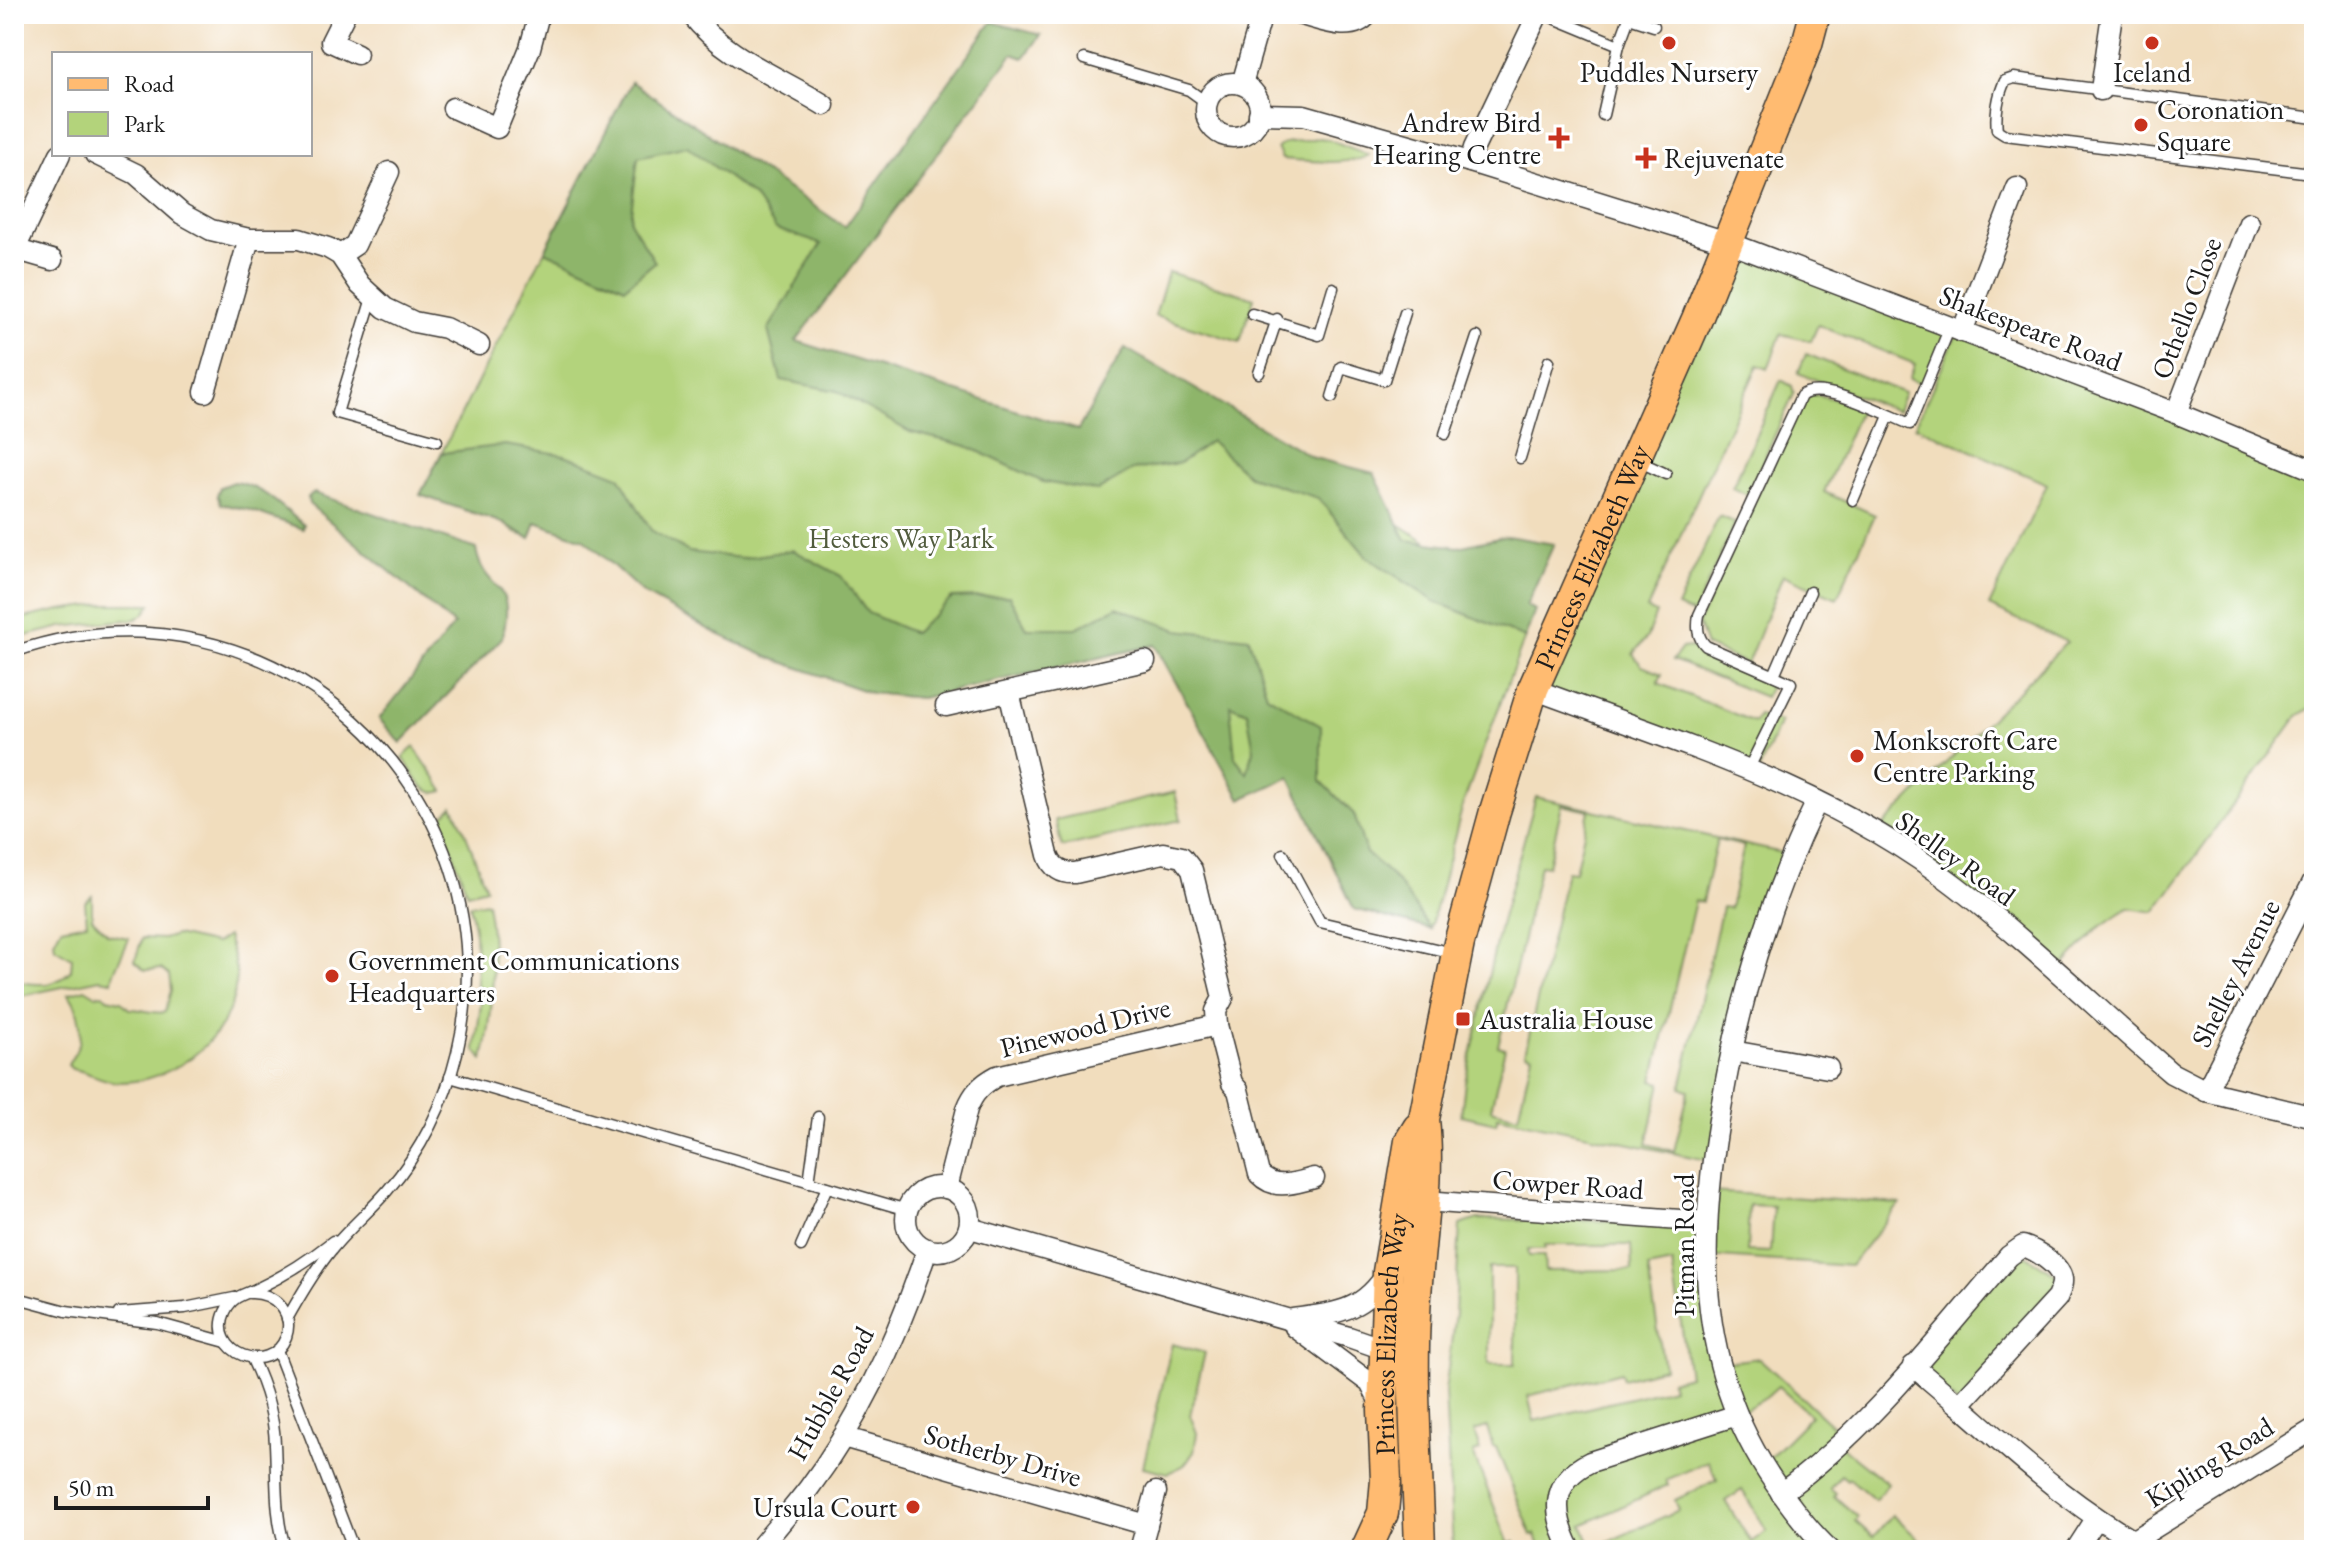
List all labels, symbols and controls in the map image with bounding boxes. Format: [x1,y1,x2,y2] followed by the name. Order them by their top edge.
[1660,34,1678,52] marker: Puddles Nursery
[2143,34,2161,52] marker: Iceland
[52,52,312,156] legend
[1580,54,1759,90] place label: Puddles Nursery
[2113,54,2192,90] place label: Iceland
[124,68,175,99] text: Road
[2157,91,2284,159] place label: Coronation Square
[1373,104,1542,172] place label: Andrew Bird Hearing Centre
[124,108,166,139] text: Park
[2132,116,2150,134] marker: Coronation Square
[1548,127,1570,149] marker: Andrew Bird Hearing Centre
[1664,140,1784,176] place label: Rejuvenate
[1635,147,1657,169] marker: Rejuvenate
[2143,232,2229,384] street label: Othello Close
[1935,277,2128,380] street label: Shakespeare Road
[1526,438,1658,676] street label: Princess Elizabeth Way
[808,520,995,556] park label: Hesters Way Park
[1873,722,2057,790] place label: Monkscroft Care Centre Parking
[1848,747,1866,765] marker: Monkscroft Care Centre Parking
[1889,803,2024,914] street label: Shelley Road
[2182,893,2288,1053] street label: Shelley Avenue
[348,942,680,1010] place label: Government Communications Headquarters
[323,967,341,985] marker: Government Communications Headquarters
[996,988,1174,1065] street label: Pinewood Drive
[1478,1001,1653,1037] place label: Australia House
[1454,1010,1472,1028] marker: Australia House
[1491,1161,1646,1207] street label: Cowper Road
[1666,1173,1702,1317] street label: Pitman Road
[1365,1209,1416,1456] street label: Princess Elizabeth Way
[778,1319,882,1466] street label: Hubble Road
[2138,1408,2281,1516] street label: Kipling Road
[920,1415,1086,1495] street label: Sotherby Drive
[56,1460,208,1510] scale bar
[68,1472,115,1503] text: 50 m
[753,1489,897,1525] place label: Ursula Court
[904,1498,922,1516] marker: Ursula Court

